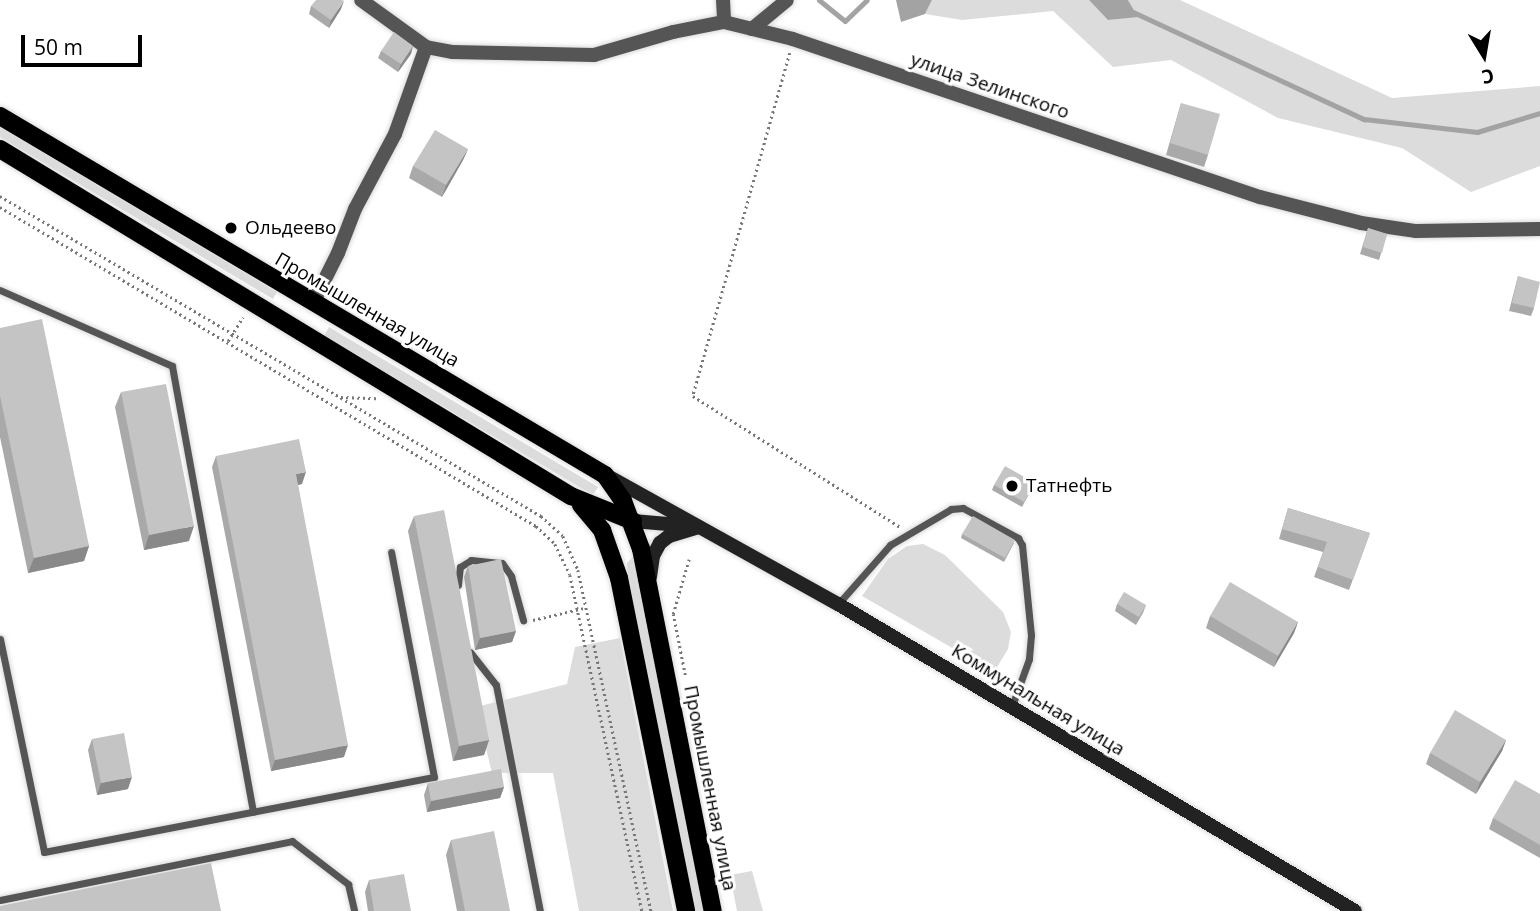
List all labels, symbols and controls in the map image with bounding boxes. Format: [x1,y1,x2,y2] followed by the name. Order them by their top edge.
[24,21,145,65] scale bar
[1449,21,1519,91] north arrow
[34,33,83,61] text: 50 m
[908,48,1072,124] street label: улица Зелинского
[1480,63,1496,91] text: С
[245,217,336,239] place label: Ольдеево
[223,220,239,236] marker: Ольдеево
[271,248,463,372] street label: Промышленная улица
[1026,475,1112,497] place label: Татнефть
[1004,478,1020,494] marker: Татнефть
[947,639,1129,761] street label: Коммунальная улица
[679,683,741,893] street label: Промышленная улица

